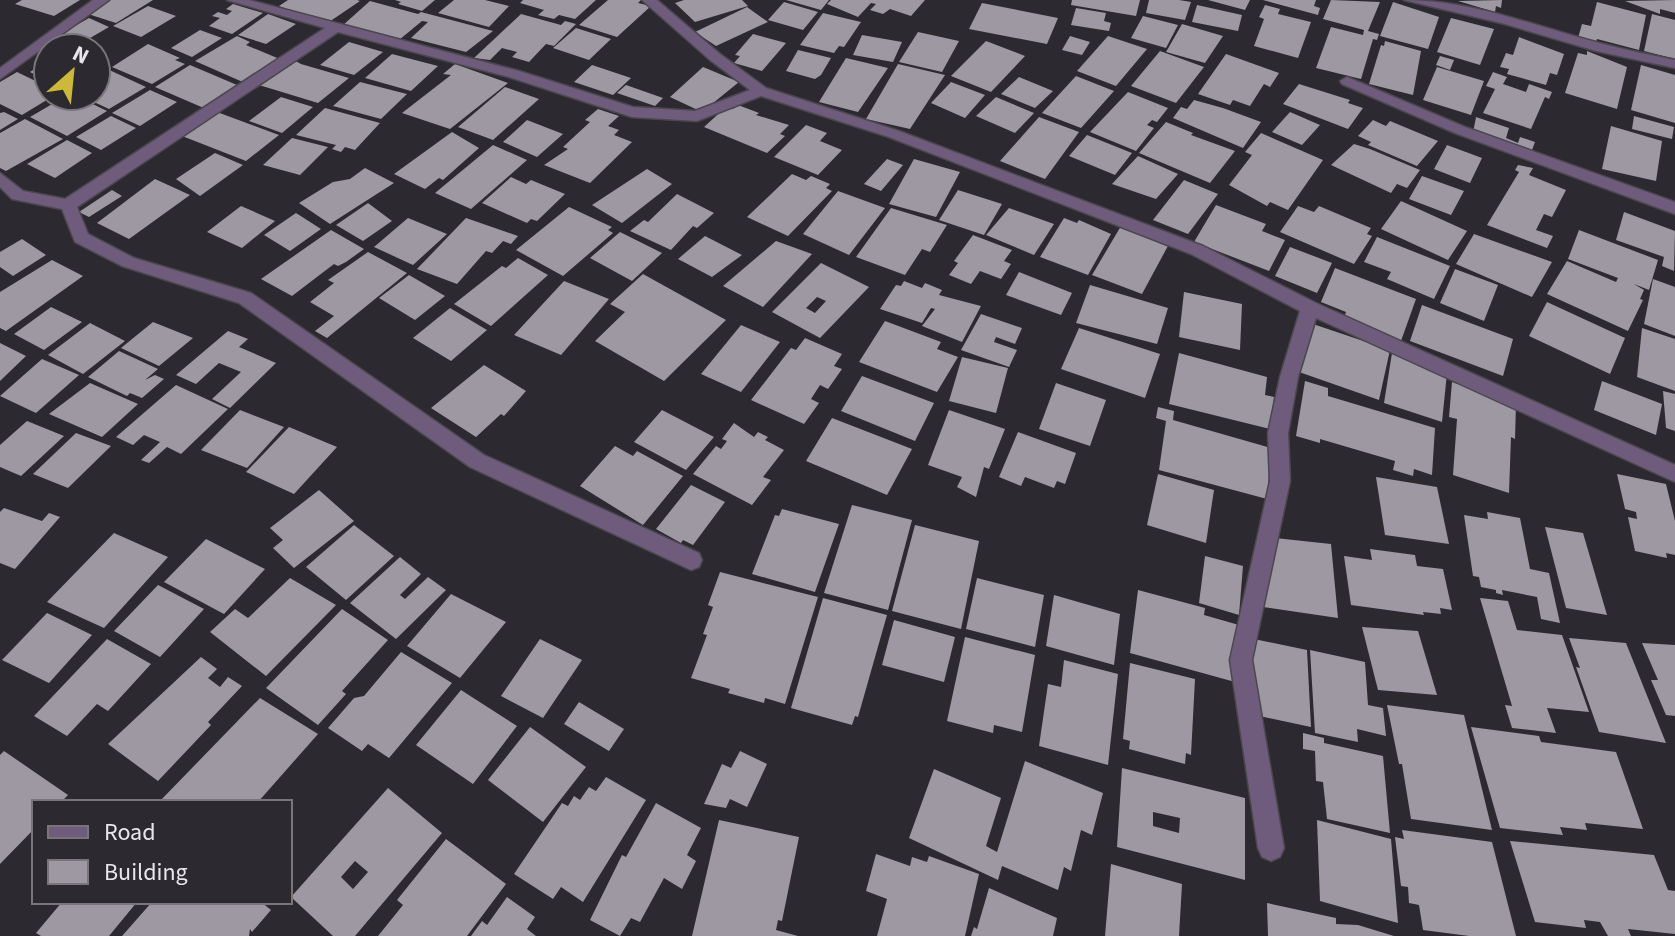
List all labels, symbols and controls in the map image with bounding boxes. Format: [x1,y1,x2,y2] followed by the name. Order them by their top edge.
[32,32,112,112] north arrow
[67,37,94,73] text: N
[32,800,292,904] legend
[104,815,156,850] text: Road
[104,855,188,890] text: Building

